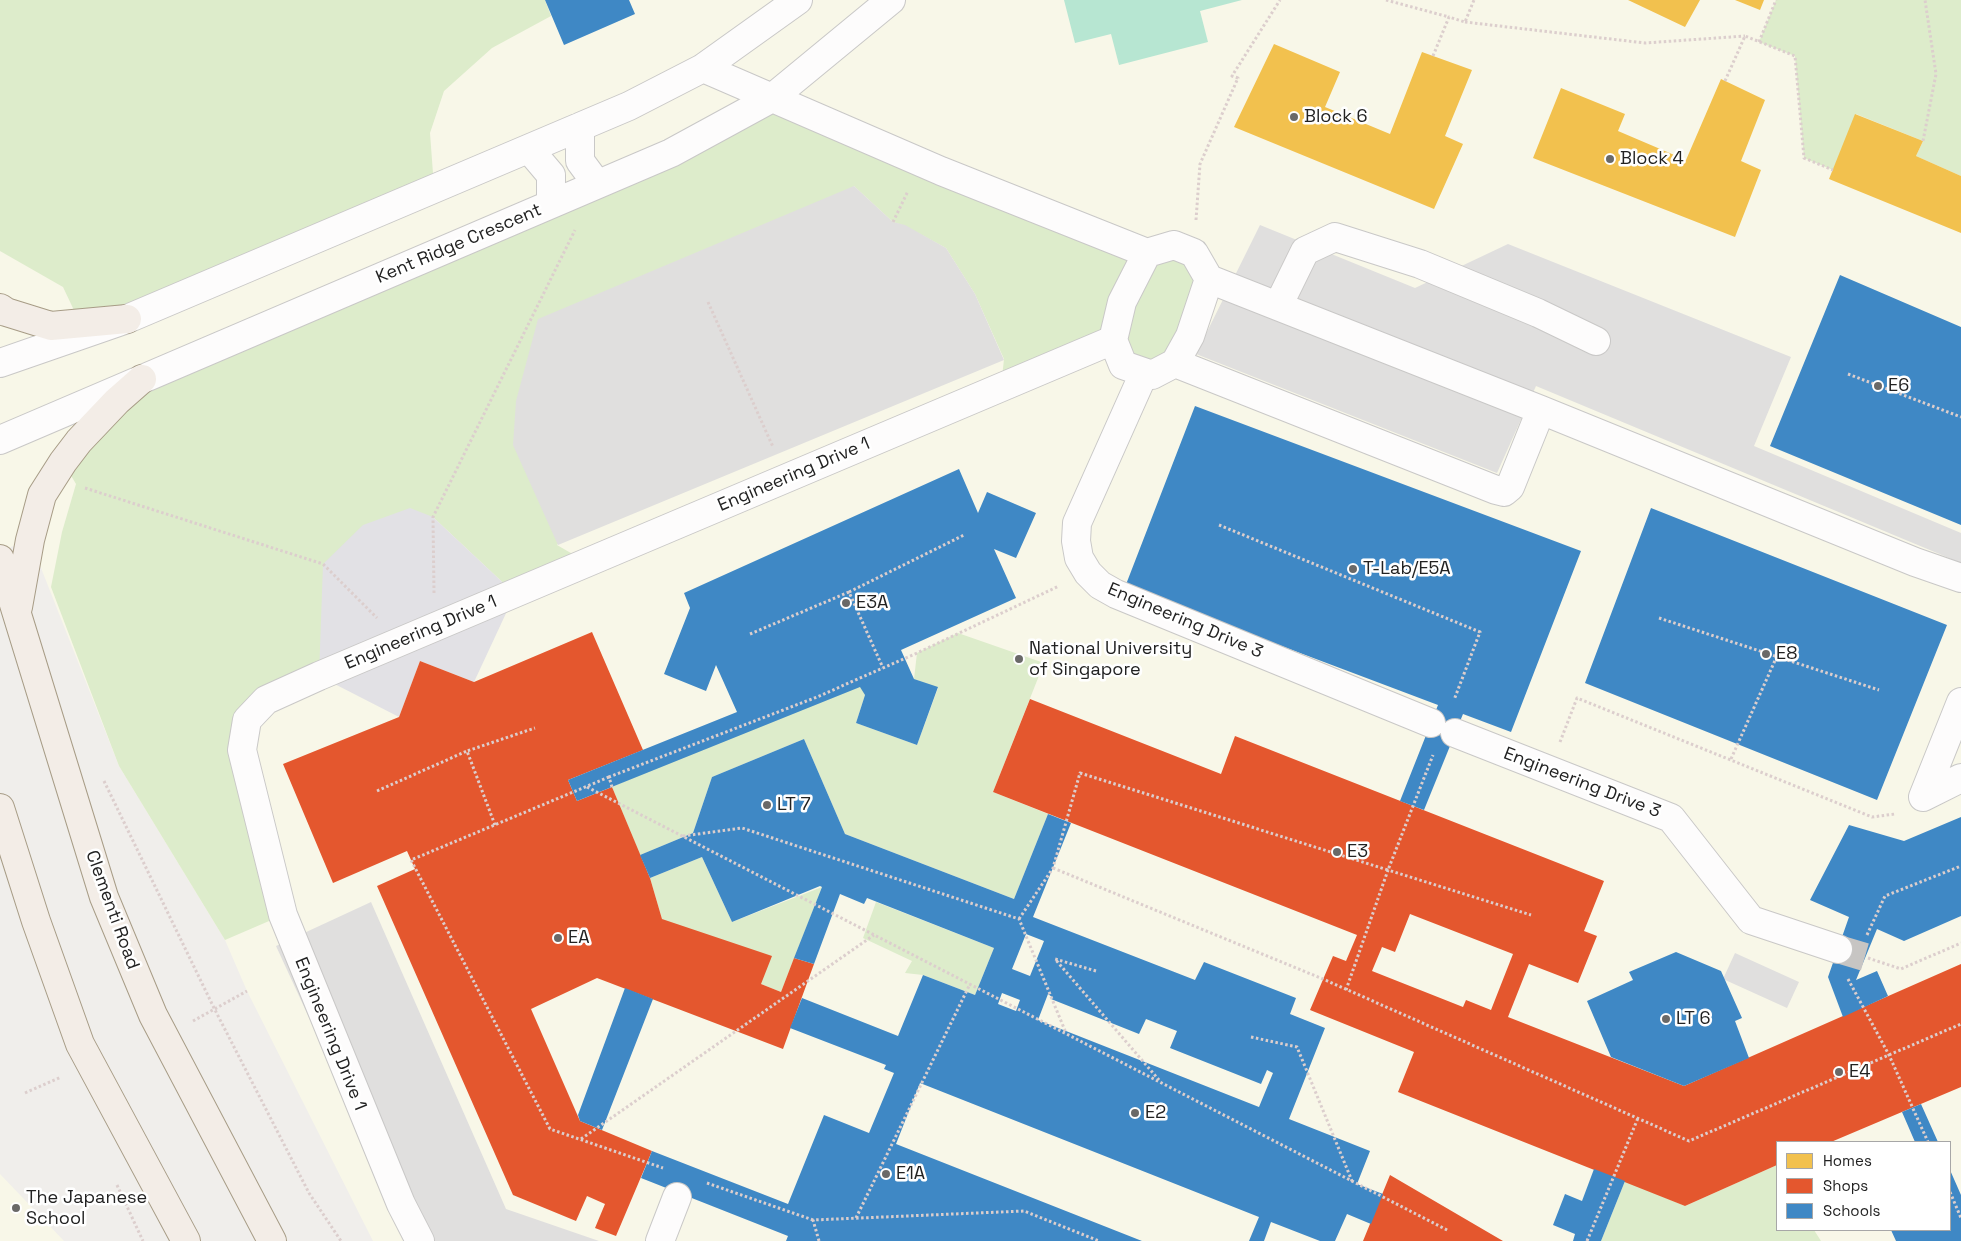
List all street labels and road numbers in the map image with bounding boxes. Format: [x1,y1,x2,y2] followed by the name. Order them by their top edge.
[373,199,545,289] street label: Kent Ridge Crescent
[715,433,873,517] street label: Engineering Drive 1
[1104,579,1266,663] street label: Engineering Drive 3
[342,591,500,675] street label: Engineering Drive 1
[1500,743,1664,823] street label: Engineering Drive 3
[80,848,144,972] street label: Clementi Road
[289,954,371,1114] street label: Engineering Drive 1

